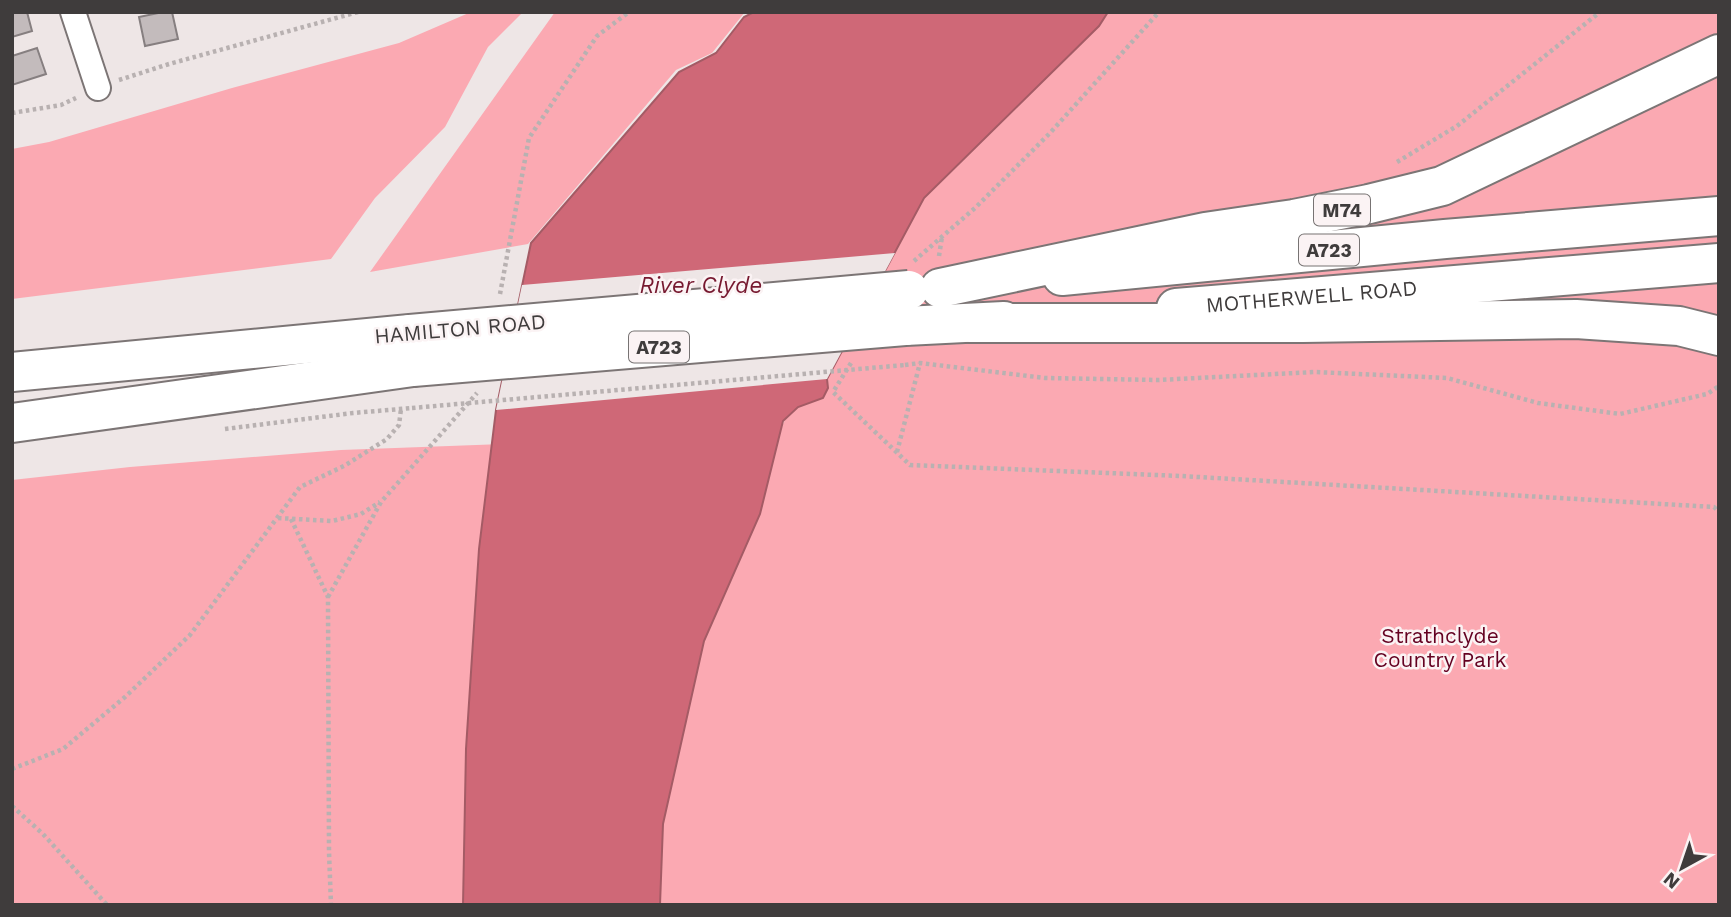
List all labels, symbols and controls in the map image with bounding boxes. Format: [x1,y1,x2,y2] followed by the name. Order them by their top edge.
[1314,194,1370,226] road number: M74
[1299,234,1359,266] road number: A723
[640,272,762,299] water label: River Clyde
[1205,275,1418,317] street label: MOTHERWELL ROAD
[373,309,547,348] street label: HAMILTON ROAD
[629,332,689,362] road number: A723
[1374,623,1507,672] park label: Strathclyde Country Park
[1647,833,1717,903] north arrow
[1659,867,1684,894] text: N

